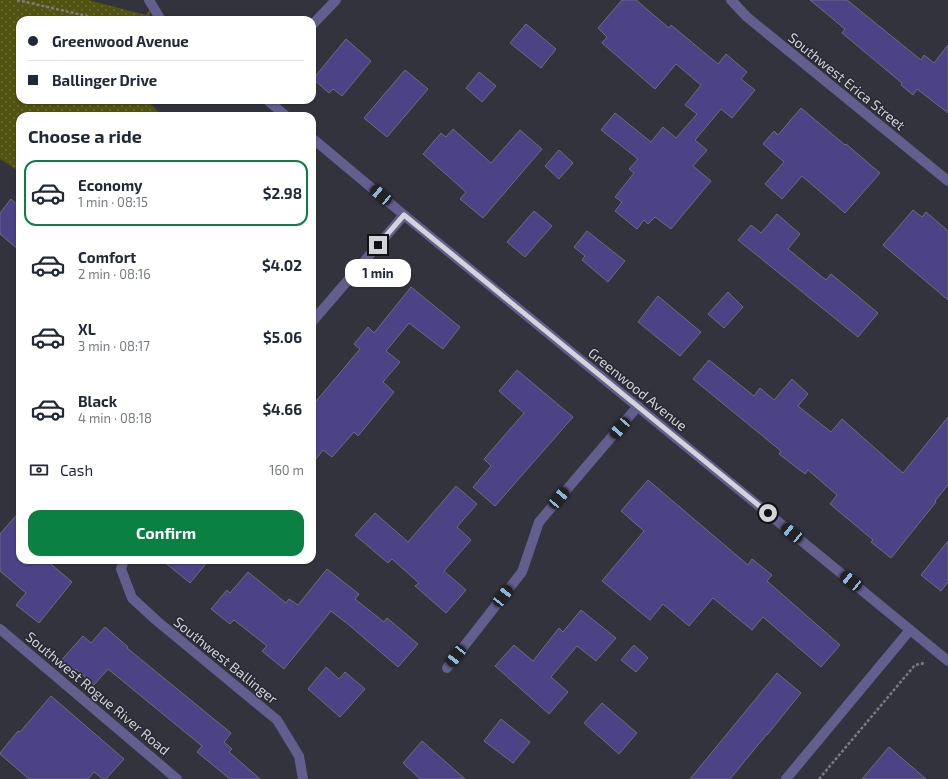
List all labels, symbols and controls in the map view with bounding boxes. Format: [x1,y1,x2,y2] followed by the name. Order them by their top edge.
[785,29,909,133] street label: Southwest Erica Street
[52,32,189,50] text: Greenwood Avenue
[52,71,157,89] text: Ballinger Drive
[28,125,142,147] text: Choose a ride
[30,175,66,211] icon: car
[78,176,143,194] text: Economy
[368,183,394,207] car
[263,184,302,202] text: $2.98
[78,194,148,210] text: 1 min · 08:15
[369,236,387,254] route end
[30,247,66,283] icon: car
[78,248,136,266] text: Comfort
[262,256,302,274] text: $4.02
[345,259,411,287] callout: 1 min
[362,265,394,281] text: 1 min
[78,266,151,282] text: 2 min · 08:16
[30,319,66,355] icon: car
[78,320,96,338] text: XL
[263,328,302,346] text: $5.06
[78,338,150,354] text: 3 min · 08:17
[585,344,691,434] street label: Greenwood Avenue
[30,391,66,427] icon: car
[78,392,117,410] text: Black
[262,400,302,418] text: $4.66
[78,410,152,426] text: 4 min · 08:18
[608,415,632,441] car
[28,459,50,481] icon: cash
[60,461,93,479] text: Cash
[269,462,304,478] text: 160 m
[547,485,571,511] car
[759,504,777,522] route start
[28,510,304,556] button: Confirm
[779,521,805,545] car
[838,569,864,593] car
[491,583,515,609] car
[171,613,282,707] street label: Southwest Ballinger
[23,628,173,758] street label: Southwest Rogue River Road
[444,643,468,669] car

